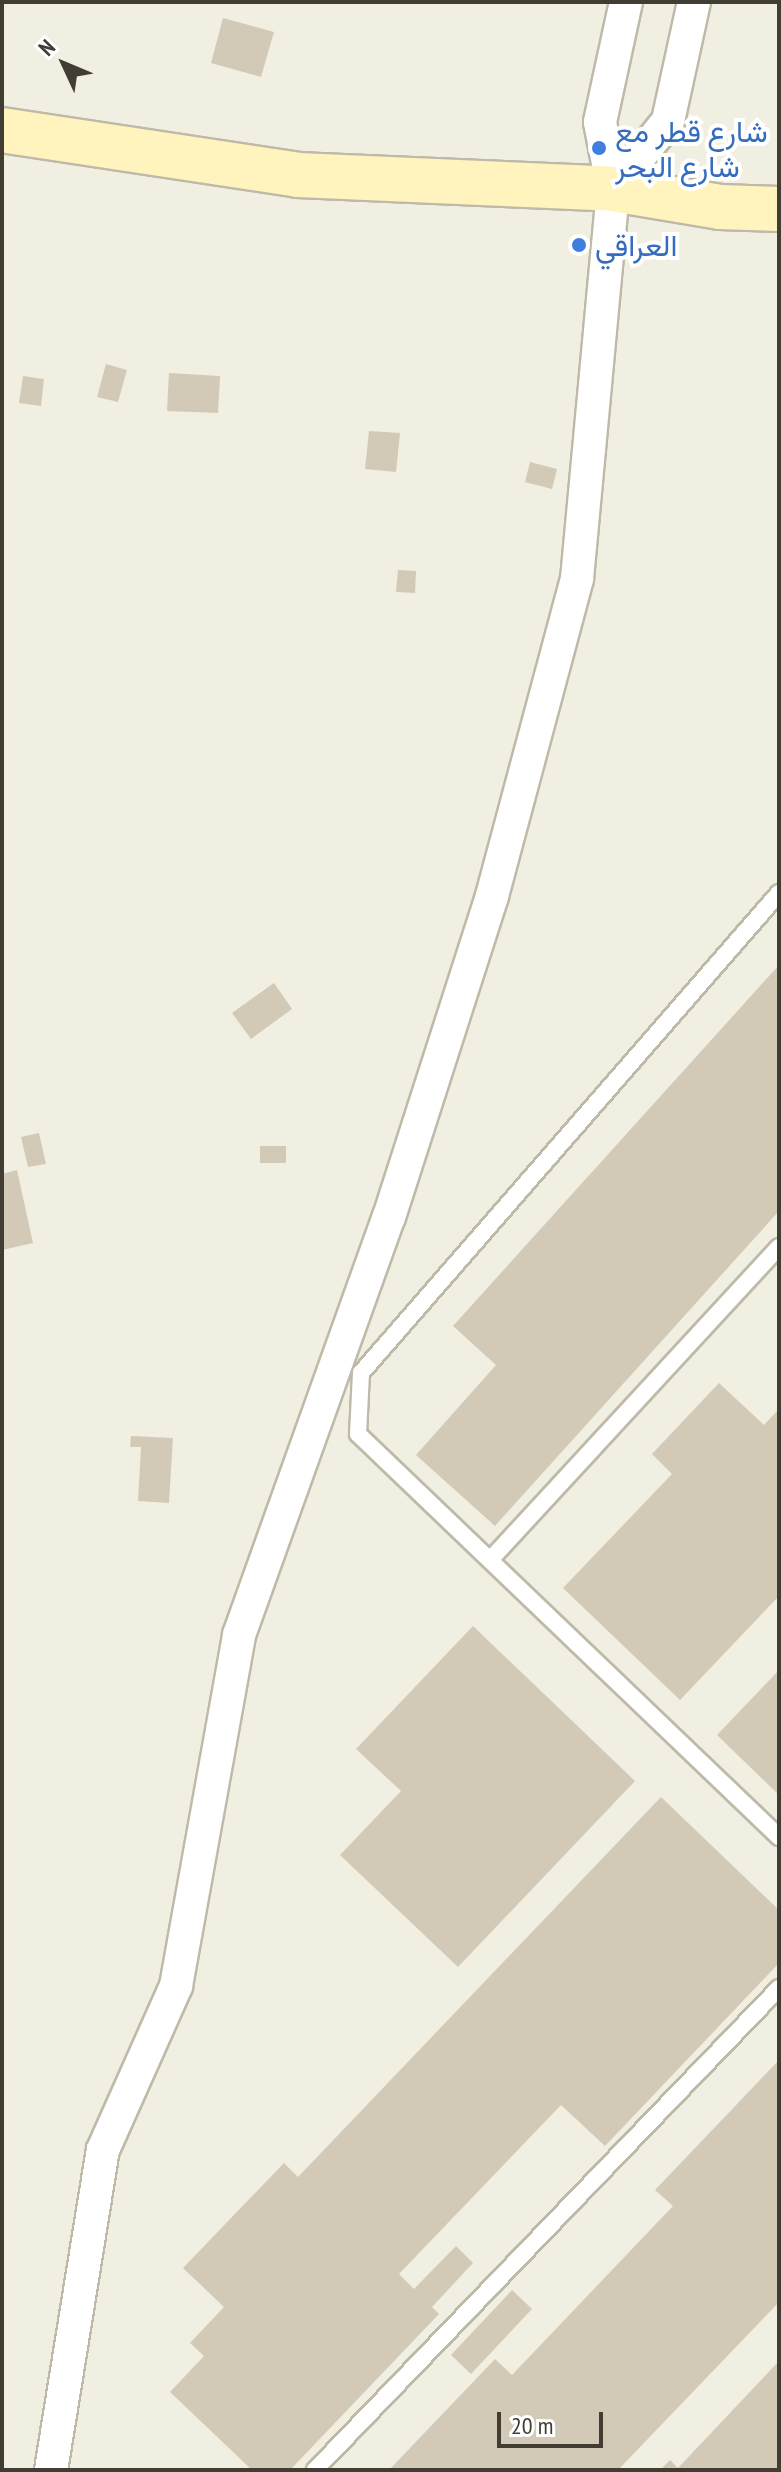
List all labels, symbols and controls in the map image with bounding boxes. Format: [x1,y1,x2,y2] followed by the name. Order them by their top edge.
[24,24,104,104] north arrow
[33,33,61,61] text: N
[615,113,768,184] place label: شارع قطر مع شارع البحر
[590,139,608,157] marker: شارع قطر مع شارع البحر
[595,227,677,263] place label: العراقي
[570,236,588,254] marker: العراقي
[501,2396,607,2446] scale bar
[511,2410,553,2441] text: 20 m

